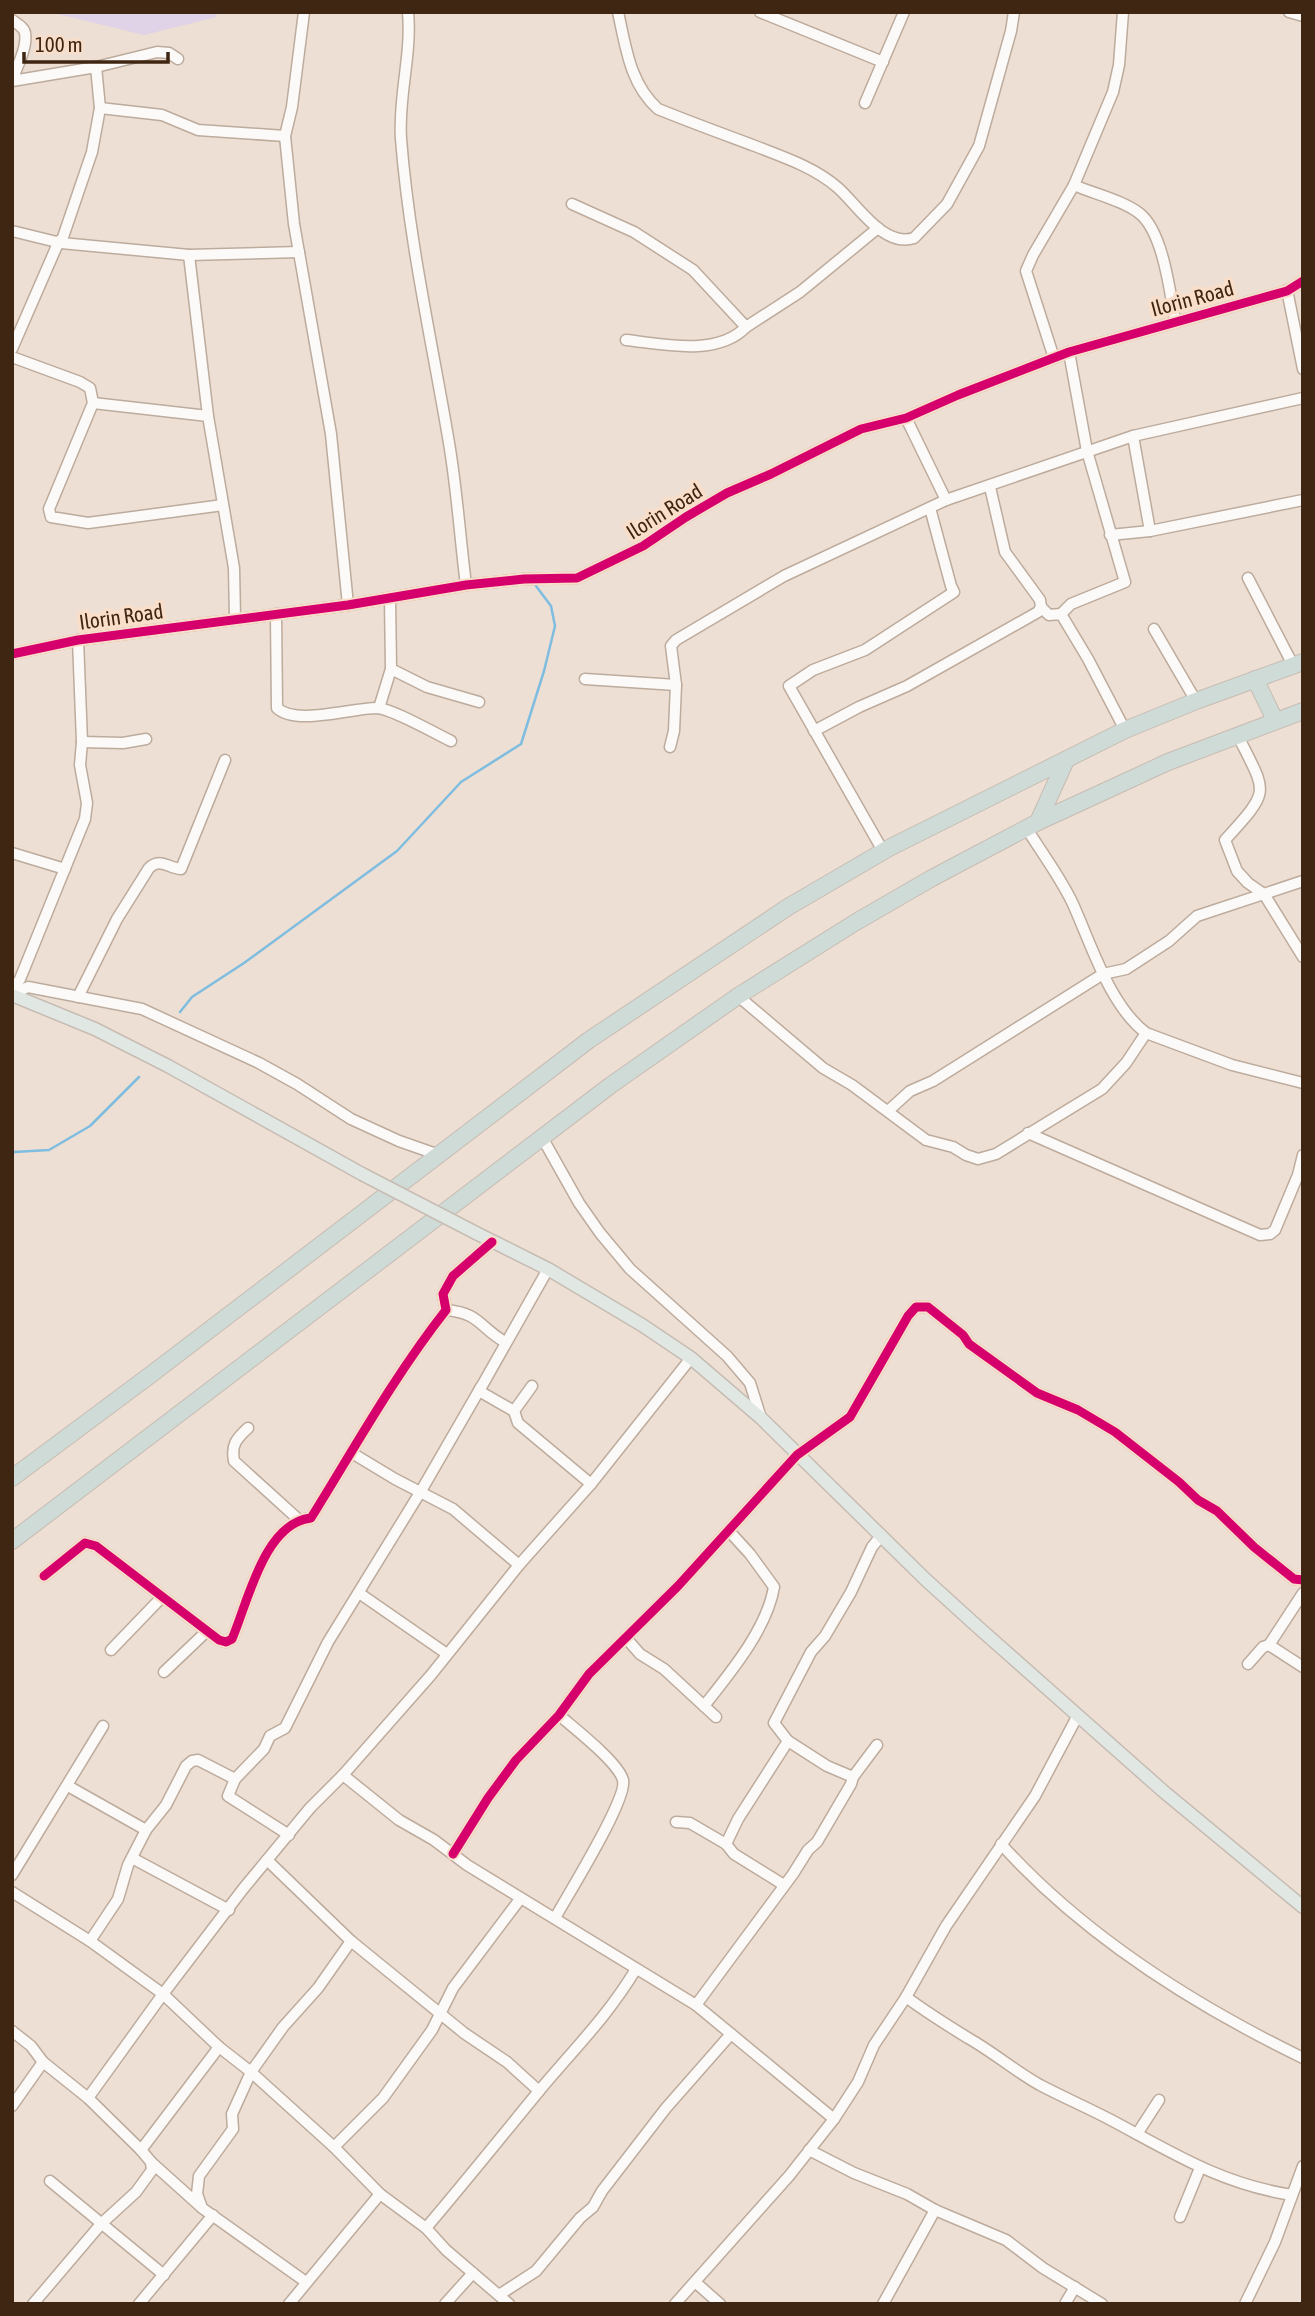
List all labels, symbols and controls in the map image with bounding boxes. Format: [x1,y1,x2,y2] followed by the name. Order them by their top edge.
[24,21,168,65] scale bar
[35,32,83,56] text: 100 m
[1148,275,1236,321] street label: Ilorin Road
[622,478,706,544] street label: Ilorin Road
[77,598,165,634] street label: Ilorin Road

